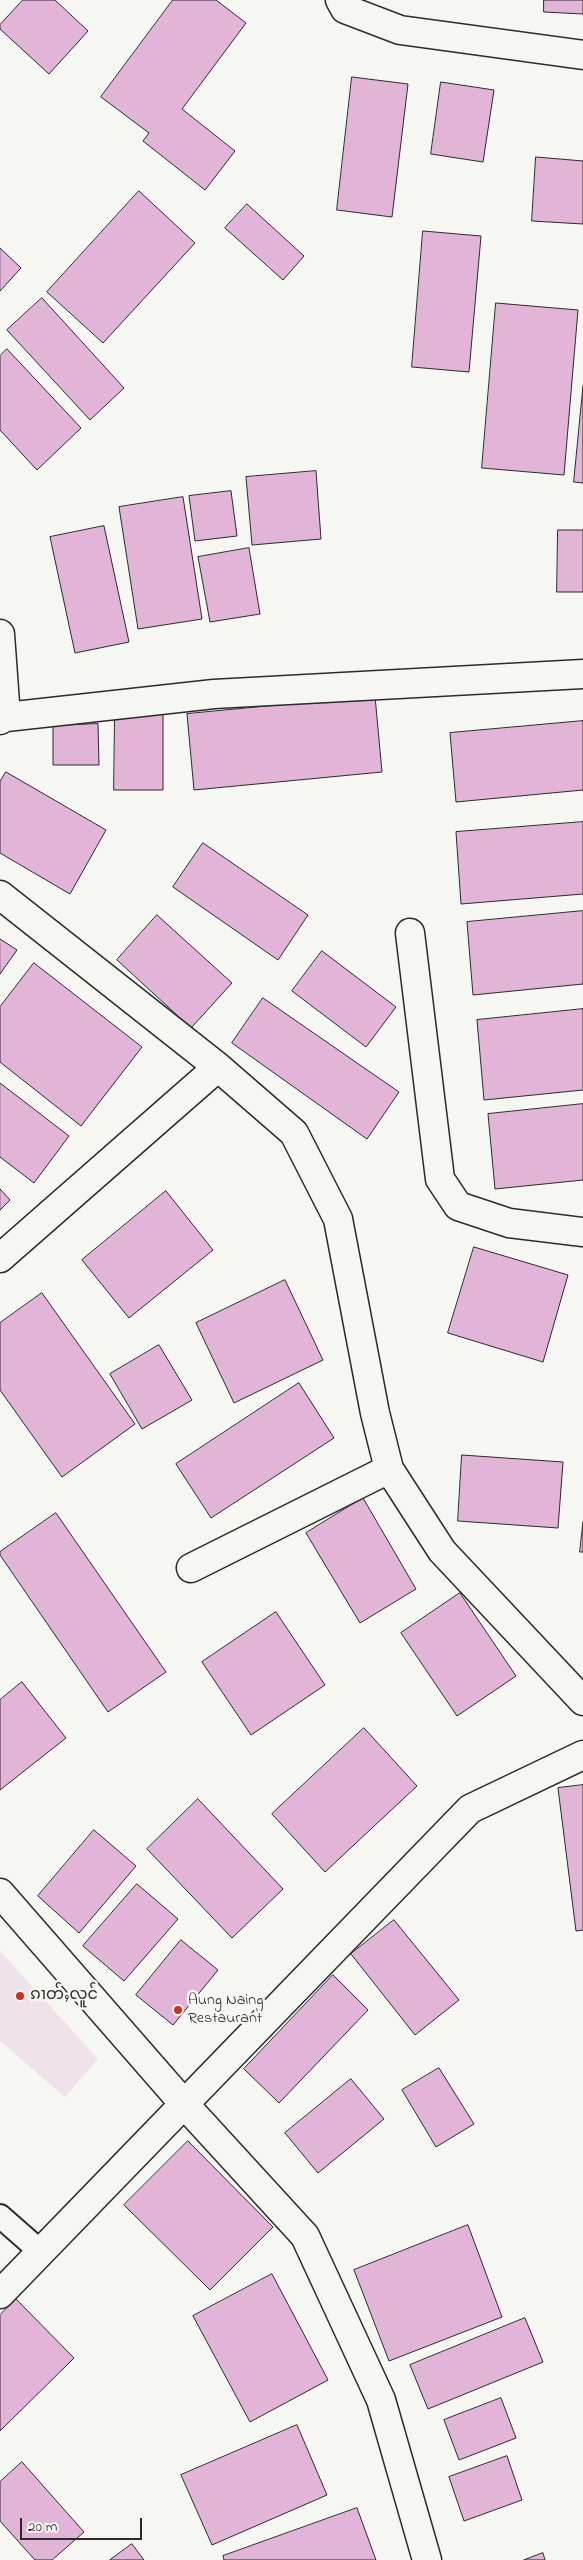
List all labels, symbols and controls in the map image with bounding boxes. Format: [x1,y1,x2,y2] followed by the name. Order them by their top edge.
[30,1986,98,2006] place label: ၵၢတ်ႇလူင်
[14,1990,26,2002] marker: ၵၢတ်ႇလူင်
[188,1991,263,2029] place label: Aung Naing Restaurant
[172,2004,184,2016] marker: Aung Naing Restaurant
[22,2508,145,2540] scale bar
[28,2516,57,2538] text: 20 m

